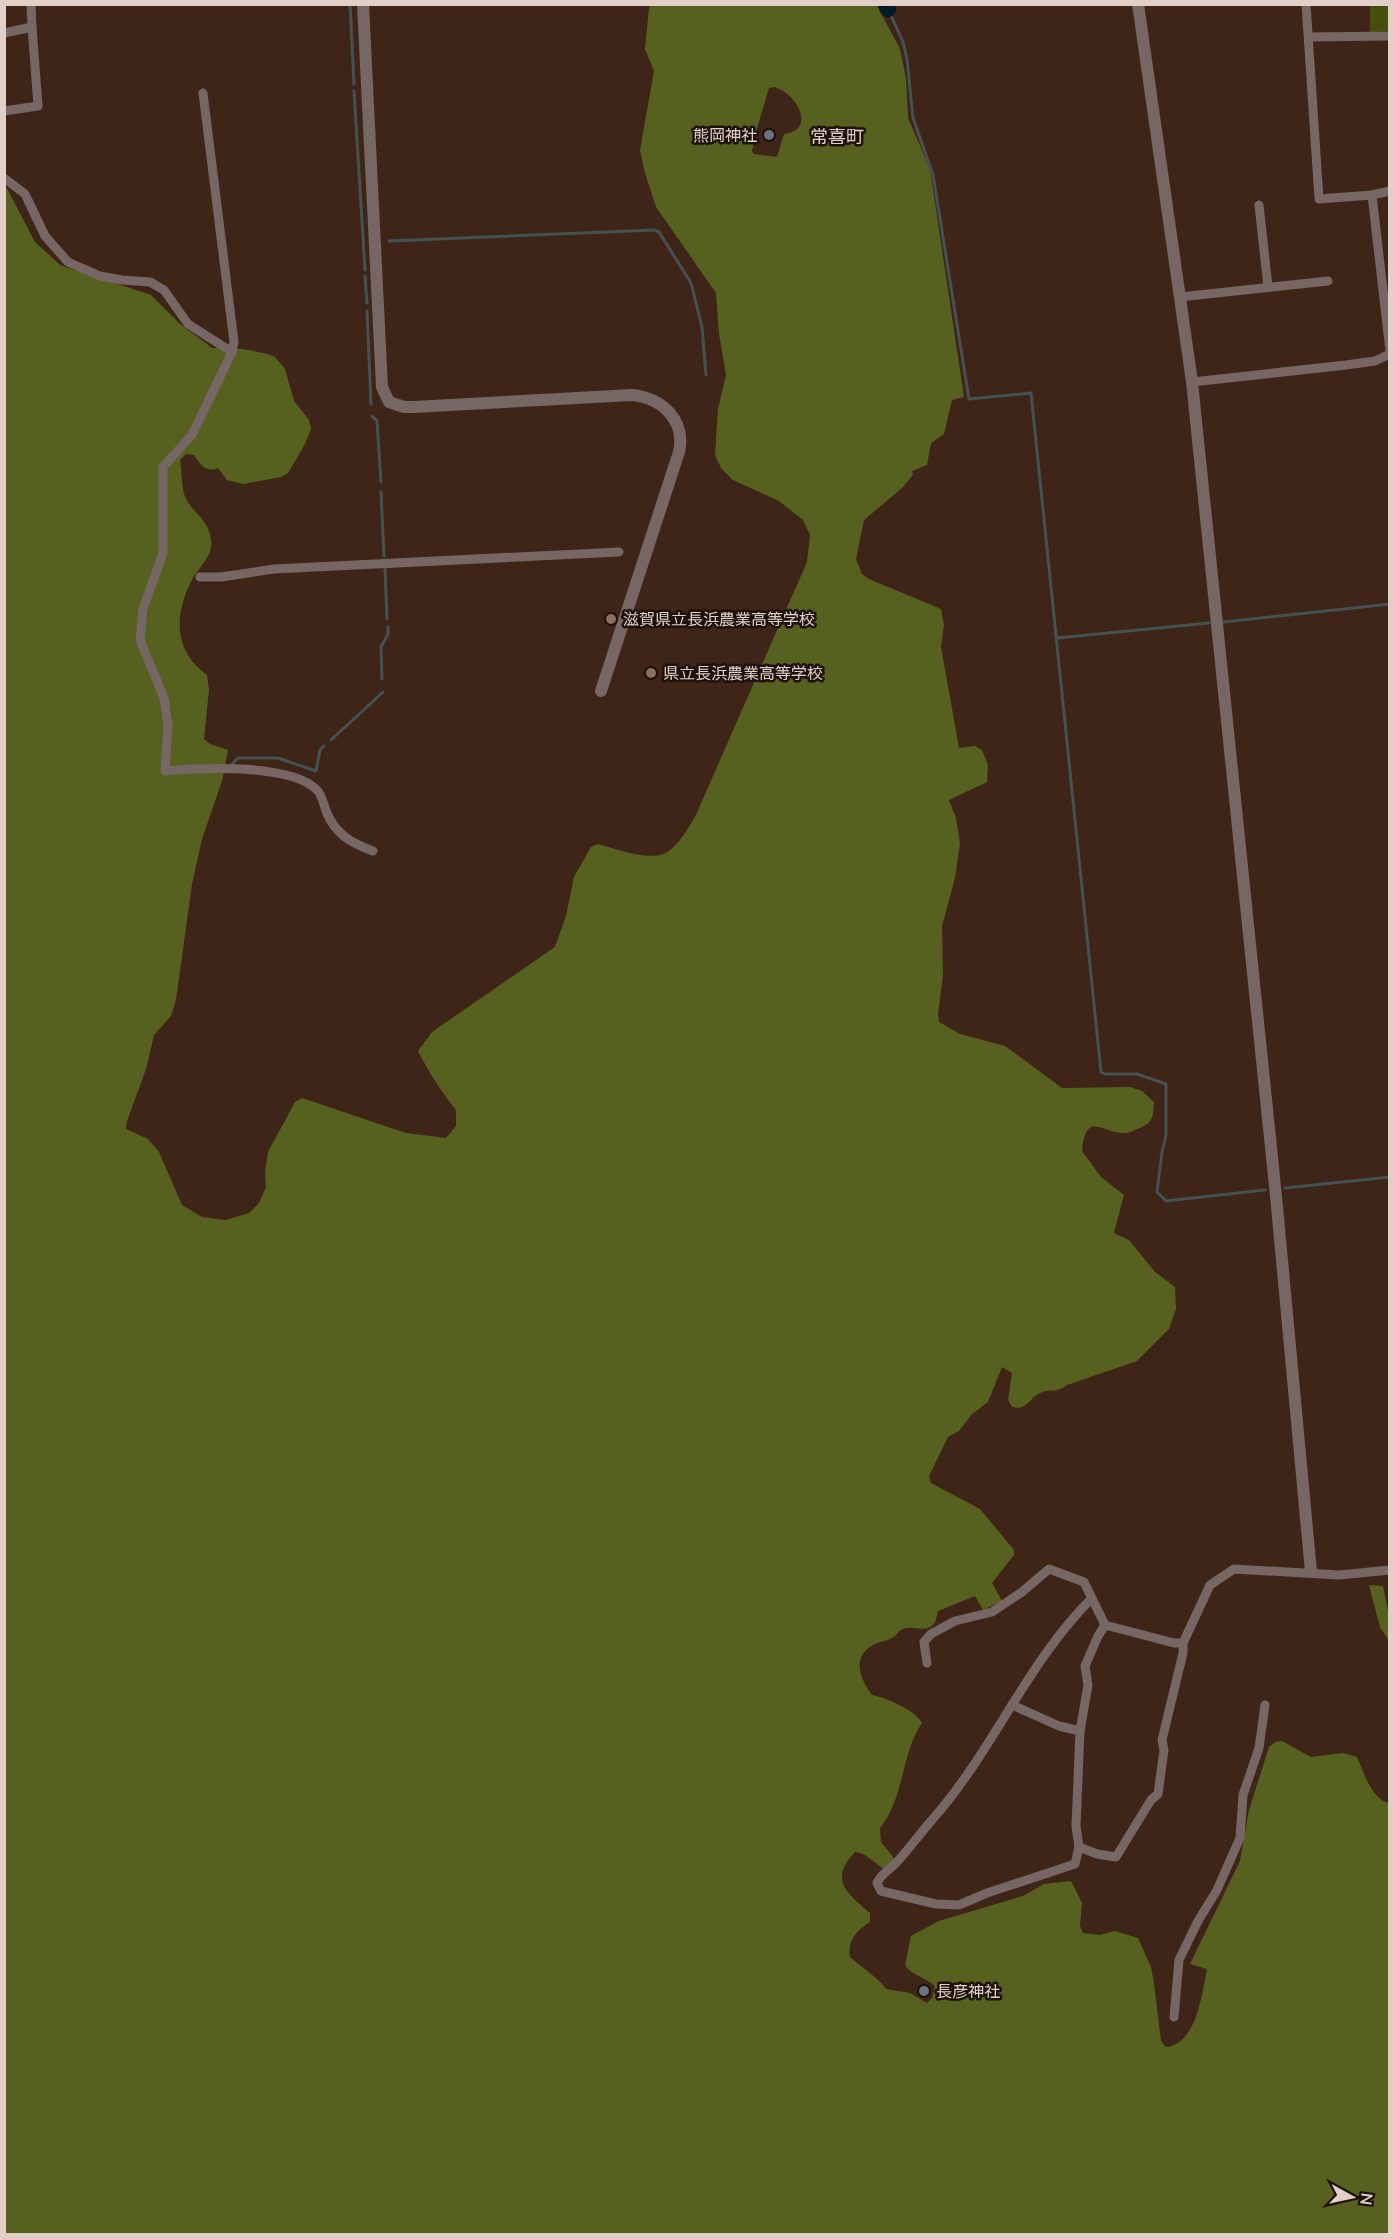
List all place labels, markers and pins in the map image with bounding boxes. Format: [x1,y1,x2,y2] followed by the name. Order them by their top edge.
[693,125,757,145] place label: 熊岡神社
[762,128,776,142] marker: 熊岡神社
[623,609,815,629] place label: 滋賀県立長浜農業高等学校
[604,612,618,626] marker: 滋賀県立長浜農業高等学校
[663,663,823,683] place label: 県立長浜農業高等学校
[644,666,658,680] marker: 県立長浜農業高等学校
[936,1981,1000,2001] place label: 長彦神社
[917,1984,931,1998] marker: 長彦神社

